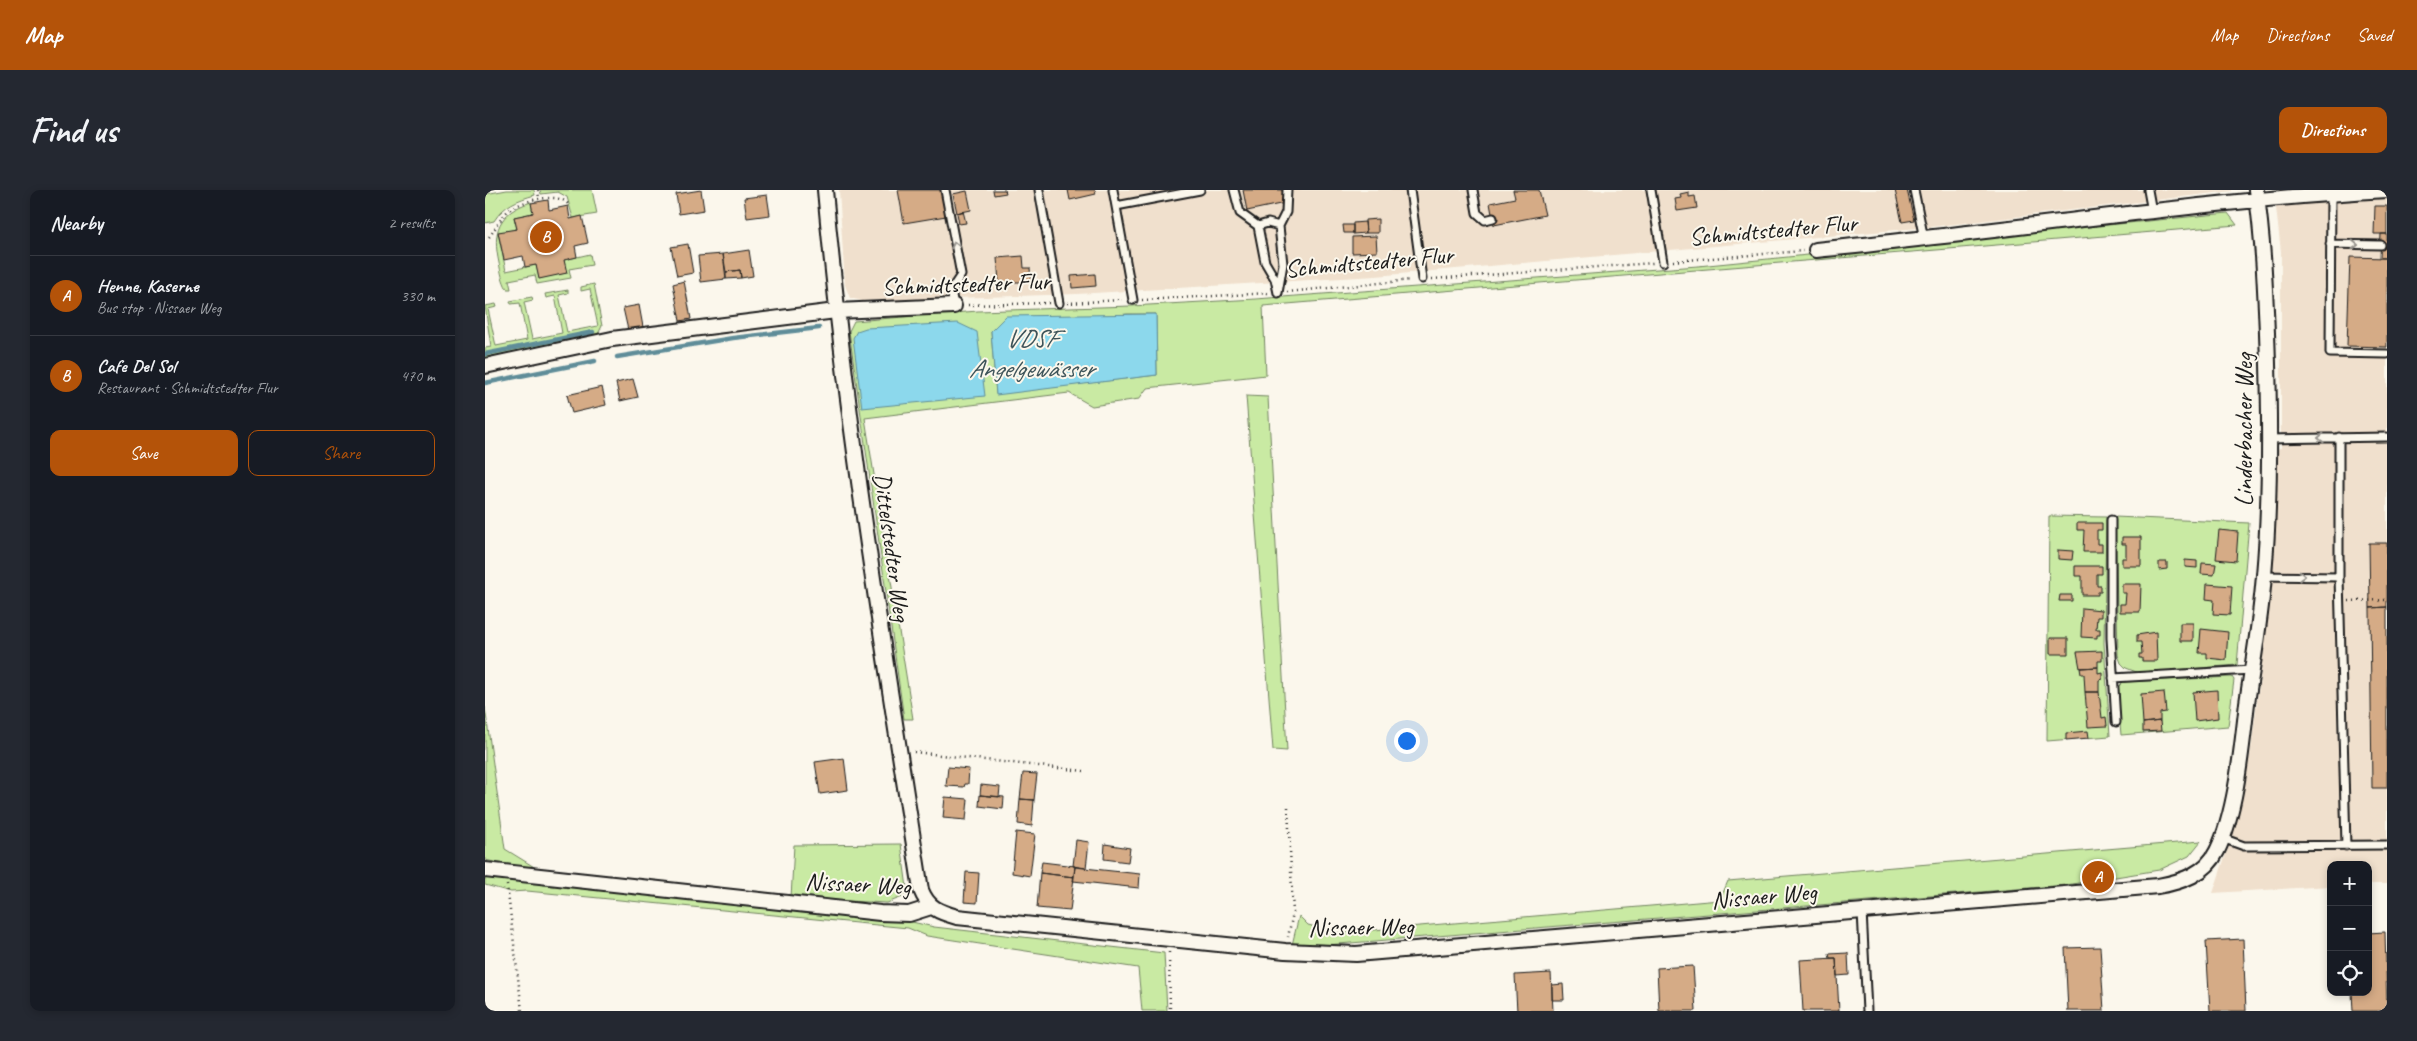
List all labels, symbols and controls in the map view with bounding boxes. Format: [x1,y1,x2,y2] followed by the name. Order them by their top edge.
[25,20,62,50] text: Map
[2211,24,2238,46] text: Map
[2266,24,2329,46] text: Directions
[2357,24,2392,46] text: Saved
[2279,107,2387,153] button: Directions
[30,108,117,153] text: Find us
[1688,207,1860,253] street label: Schmidtstedter Flur
[50,210,103,236] text: Nearby
[388,213,435,233] text: 2 results
[530,218,562,256] pin: B
[1284,239,1456,285] street label: Schmidtstedter Flur
[2352,239,2360,250] one-way arrow
[951,240,961,249] one-way arrow
[881,265,1053,303] street label: Schmidtstedter Flur
[97,274,199,298] text: Henne, Kaserne
[62,286,70,306] text: A
[401,286,435,306] text: 330 m
[97,298,221,318] text: Bus stop · Nissaer Weg
[969,322,1098,385] water label: VDSF Angelgewässer
[2228,351,2260,507] street label: Linderbacher Weg
[97,354,176,378] text: Cafe Del Sol
[62,366,70,386] text: B
[401,366,435,386] text: 470 m
[97,378,278,398] text: Restaurant · Schmidtstedter Flur
[50,430,238,476] button: Save
[248,430,435,476] button: Share
[2317,433,2324,443] one-way arrow
[866,471,919,625] street label: Dittelstedter Weg
[2298,571,2306,582] one-way arrow
[1394,728,1420,754] your location
[2082,858,2114,896] pin: A
[2327,861,2372,996] map controls
[2327,861,2372,906] button: +
[804,865,913,903] street label: Nissaer Weg
[1710,875,1819,917] street label: Nissaer Weg
[2327,906,2372,951] button: −
[1308,910,1415,944] street label: Nissaer Weg
[2327,951,2372,996] button: locate

